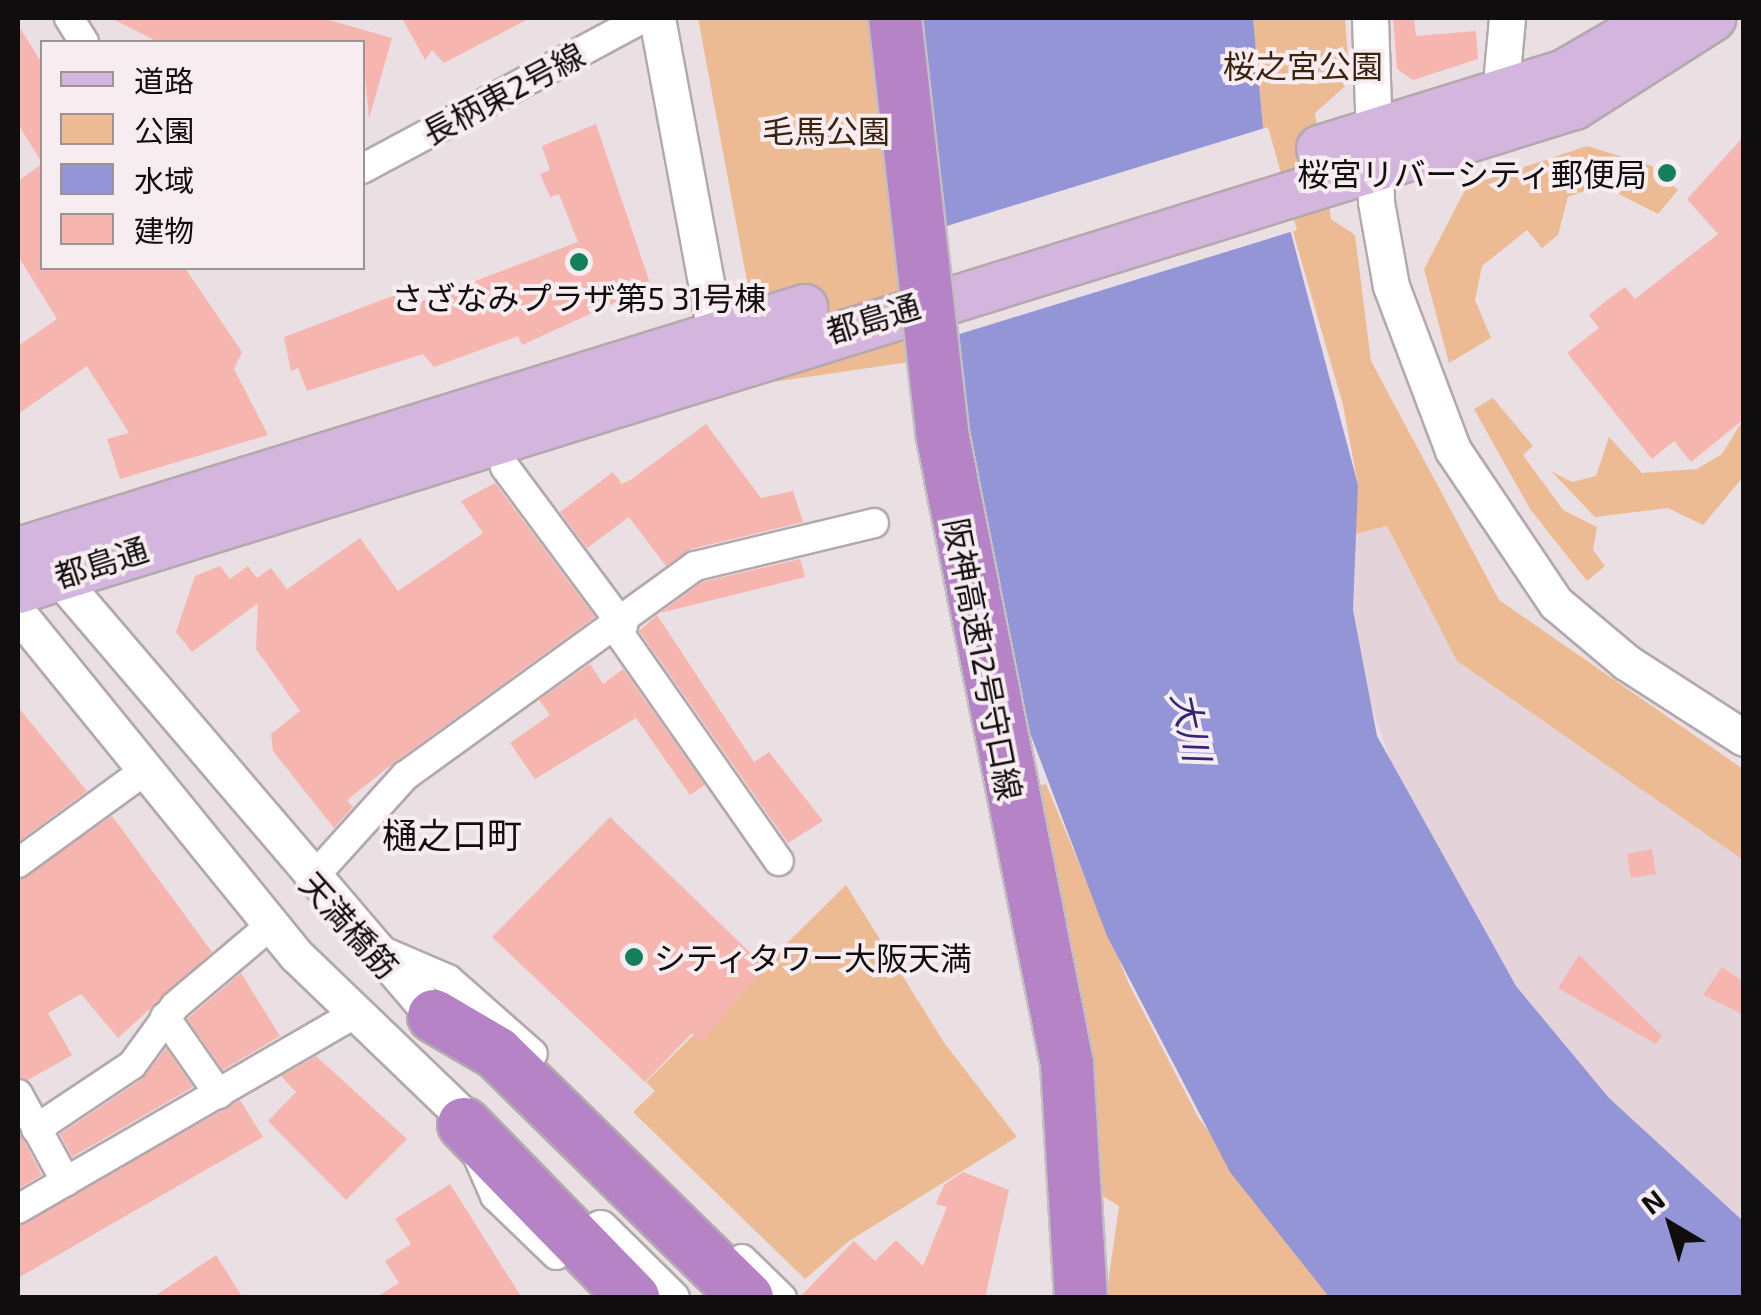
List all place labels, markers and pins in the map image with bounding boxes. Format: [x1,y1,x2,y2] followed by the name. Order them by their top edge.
[1295,154,1647,192] place label: 桜宮リバーシティ郵便局
[1656,162,1678,184] marker: 桜宮リバーシティ郵便局
[568,251,590,273] marker: さざなみプラザ第5 31号棟
[392,278,766,316] place label: さざなみプラザ第5 31号棟
[654,938,974,976] place label: シティタワー大阪天満
[623,946,645,968] marker: シティタワー大阪天満

